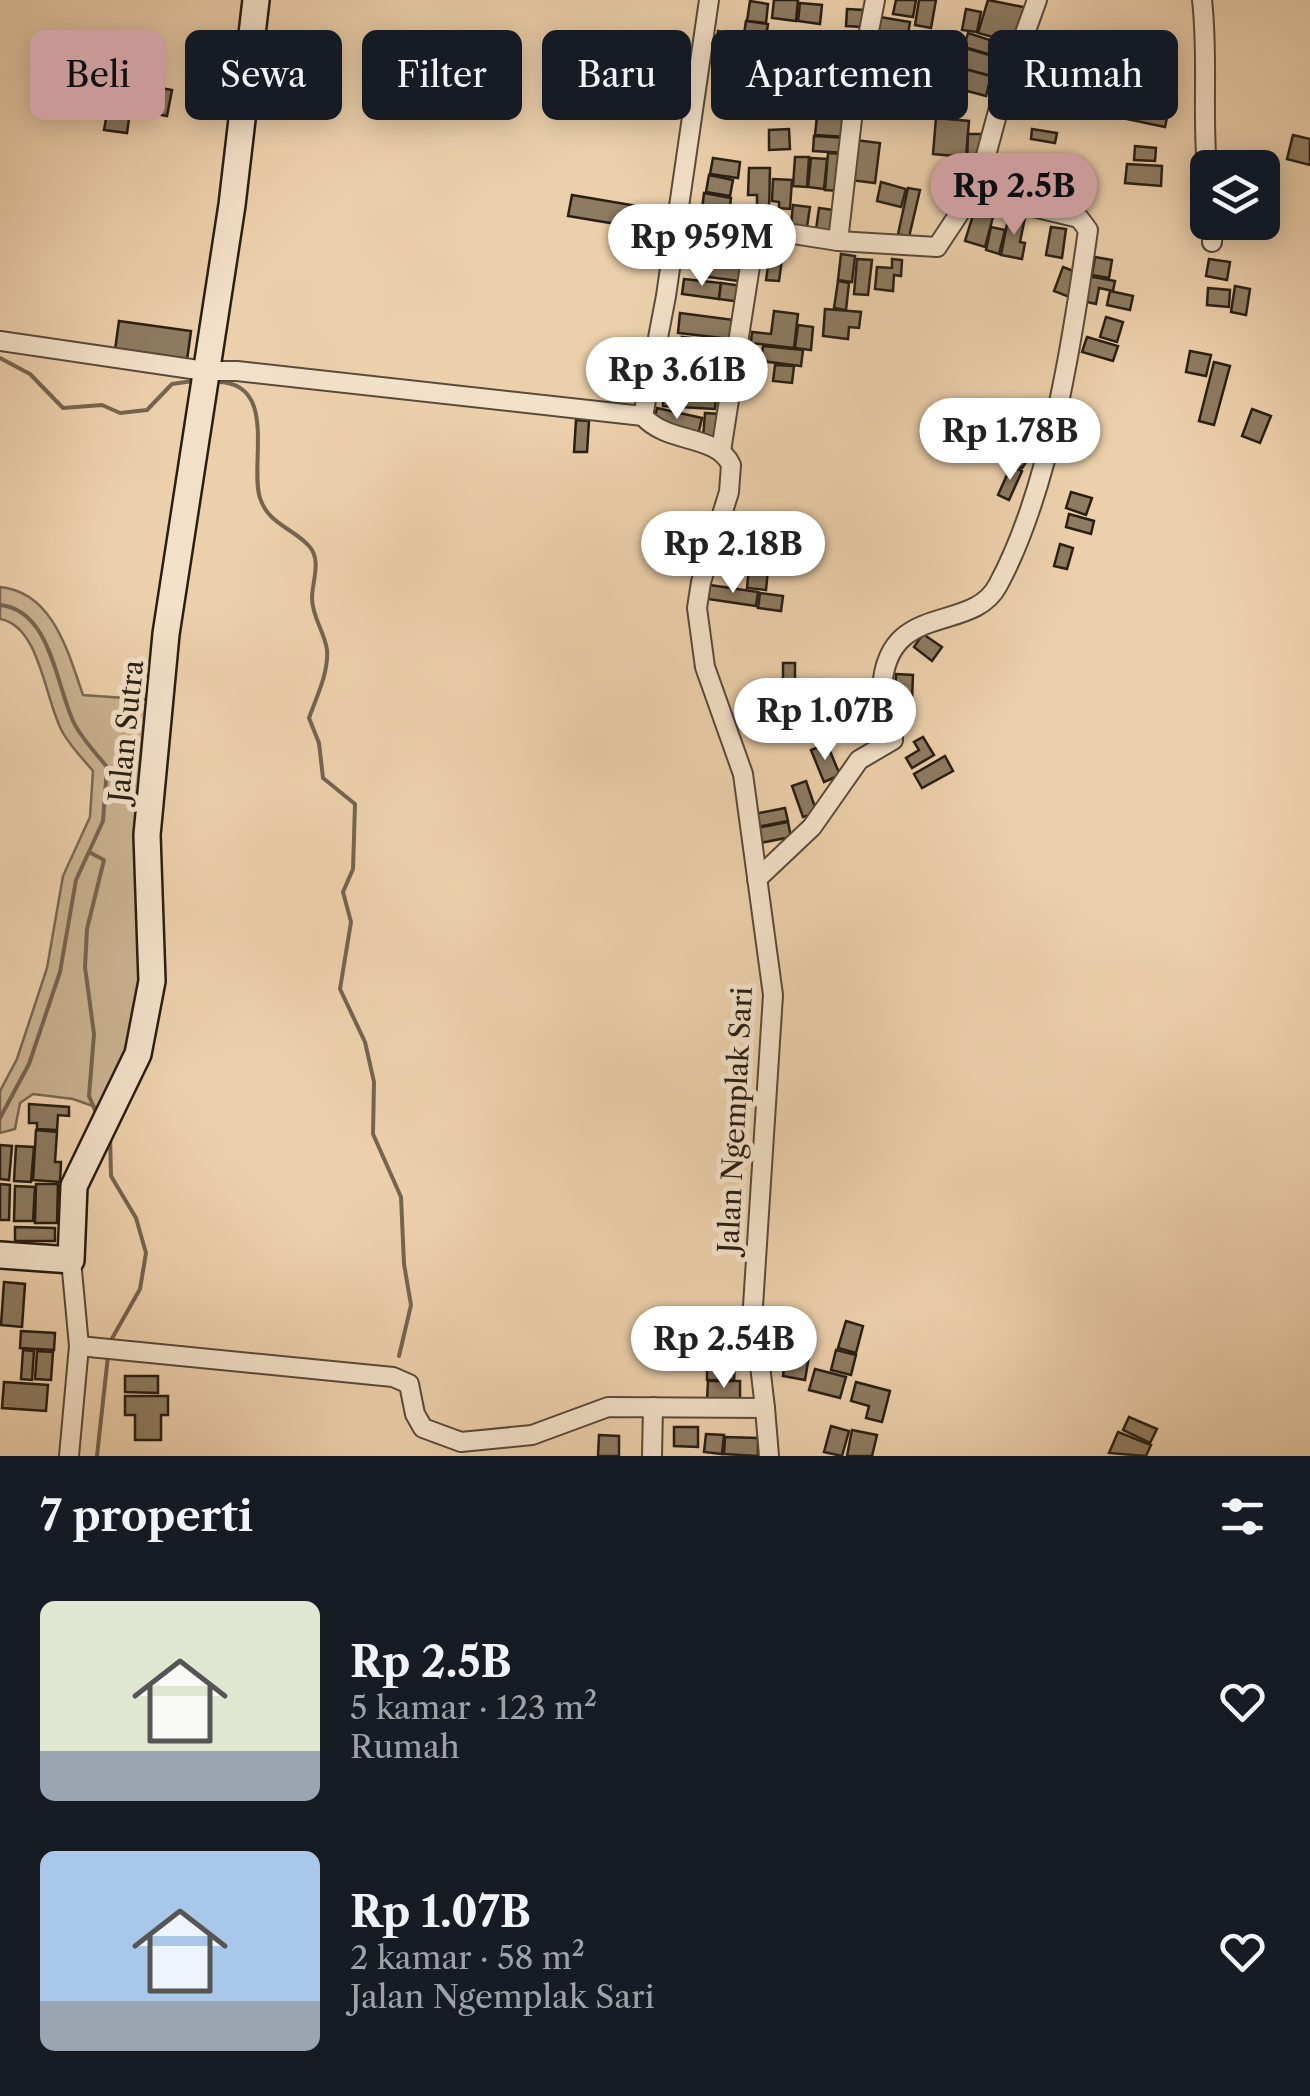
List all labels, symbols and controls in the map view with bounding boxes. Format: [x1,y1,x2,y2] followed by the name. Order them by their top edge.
[30,30,165,120] chip: Beli
[185,30,342,120] chip: Sewa
[362,30,522,120] chip: Filter
[542,30,691,120] chip: Baru
[711,30,968,120] chip: Apartemen
[988,30,1178,120] chip: Rumah
[1190,150,1280,240] map controls
[1190,150,1280,240] button: layers
[922,153,1106,238] pin: Rp 2.5B
[952,166,1076,205] text: Rp 2.5B
[610,204,794,289] pin: Rp 959M
[630,217,774,256] text: Rp 959M
[574,337,780,422] pin: Rp 3.61B
[608,350,746,389] text: Rp 3.61B
[907,398,1113,483] pin: Rp 1.78B
[941,411,1079,450] text: Rp 1.78B
[630,511,836,596] pin: Rp 2.18B
[663,524,803,563] text: Rp 2.18B
[101,658,150,808] street label: Jalan Sutra
[722,678,928,763] pin: Rp 1.07B
[756,691,894,730] text: Rp 1.07B
[711,986,759,1258] street label: Jalan Ngemplak Sari
[621,1306,827,1391] pin: Rp 2.54B
[653,1319,795,1358] text: Rp 2.54B
[1215,1489,1270,1544] icon: filters
[40,1490,253,1542] text: 7 properti
[350,1636,512,1688] text: Rp 2.5B
[120,1641,240,1761] icon: home
[1215,1674,1270,1729] icon: heart
[350,1688,597,1727] text: 5 kamar · 123 m²
[350,1727,460,1766] text: Rumah
[350,1886,531,1938] text: Rp 1.07B
[120,1891,240,2011] icon: home
[1215,1924,1270,1979] icon: heart
[350,1938,585,1977] text: 2 kamar · 58 m²
[350,1977,654,2016] text: Jalan Ngemplak Sari

